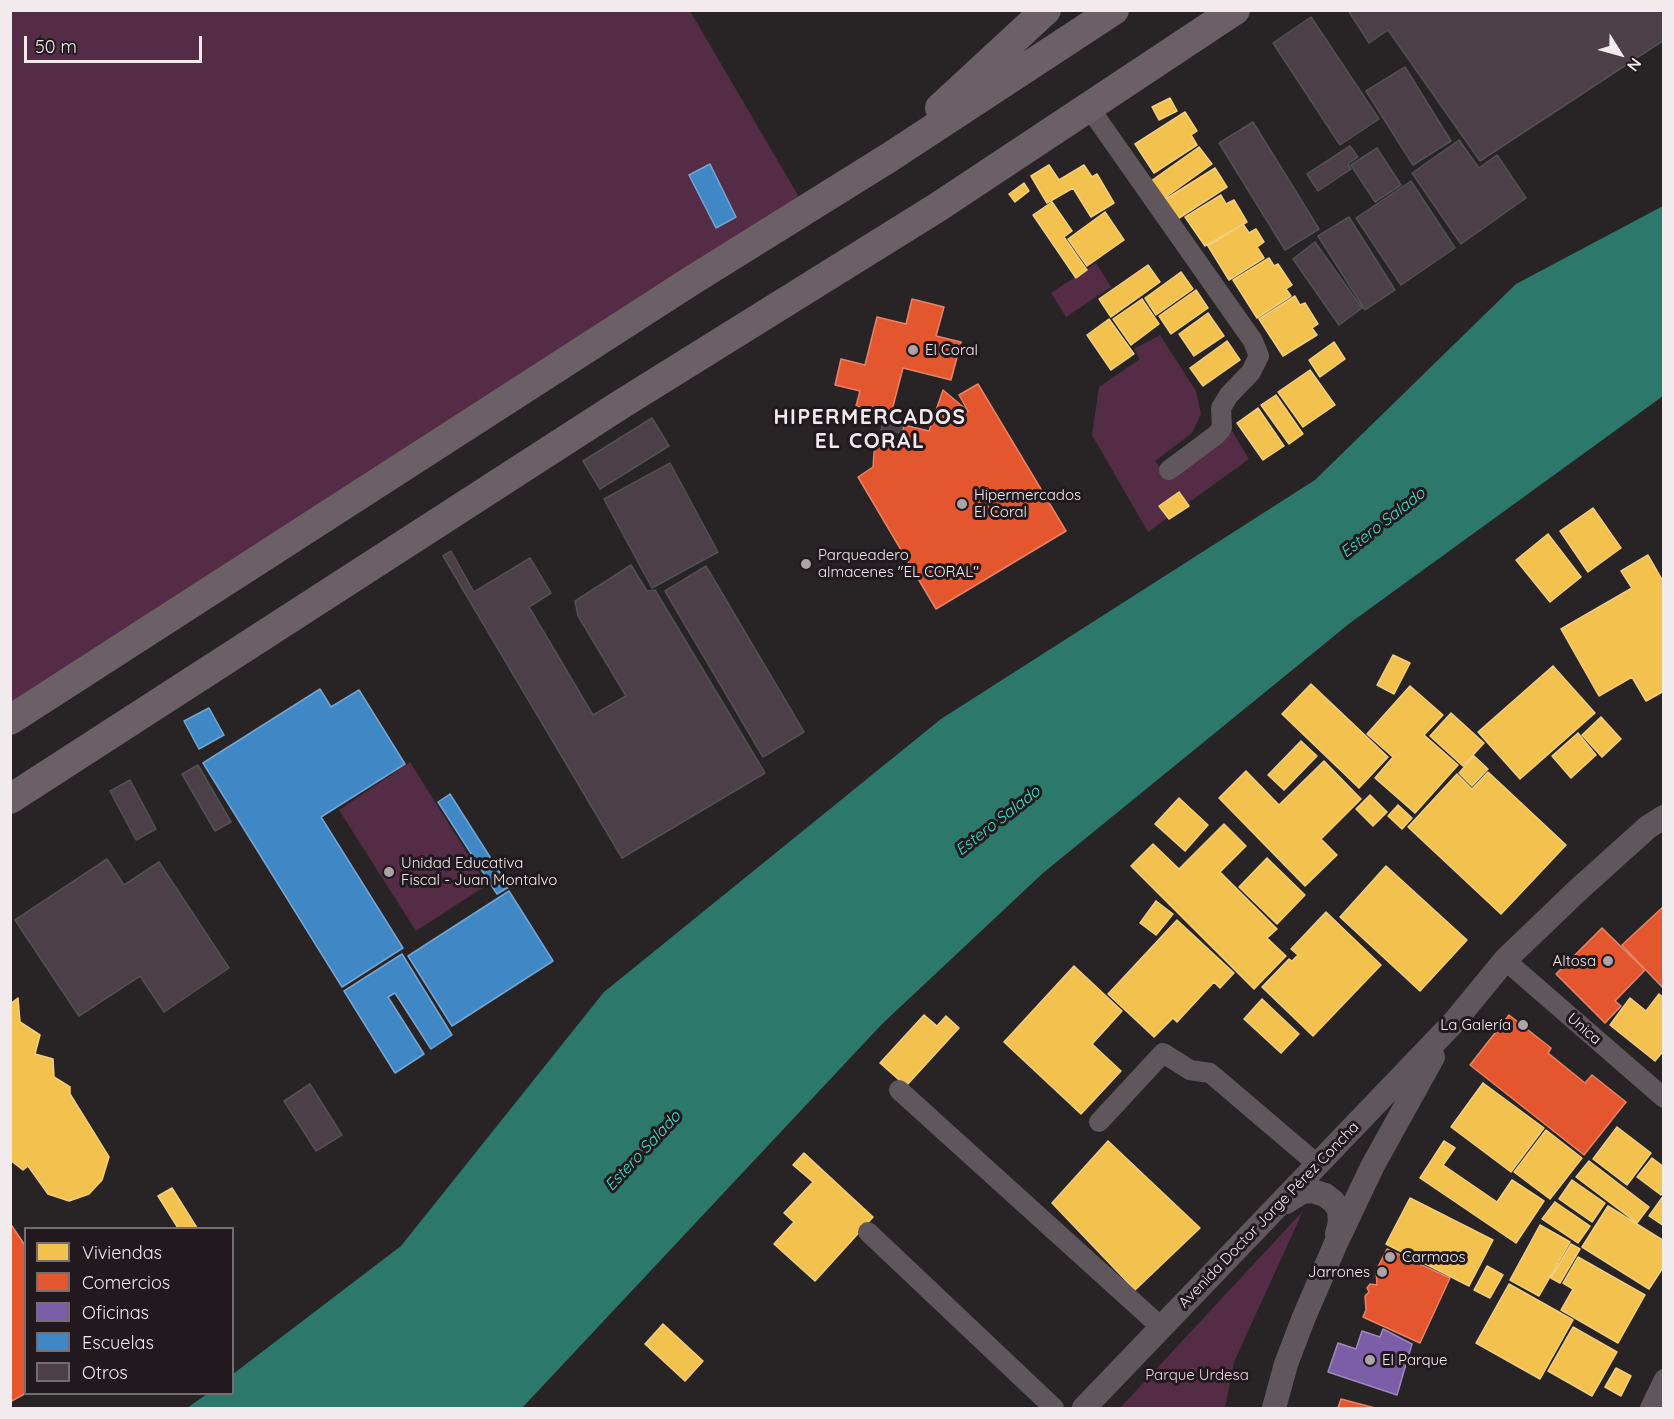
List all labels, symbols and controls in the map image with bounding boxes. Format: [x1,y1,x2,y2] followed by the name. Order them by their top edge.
[27,24,206,62] scale bar
[1590,24,1650,84] north arrow
[35,35,77,58] text: 50 m
[1623,54,1646,76] text: N
[925,341,978,359] place label: El Coral
[906,343,920,357] marker: El Coral
[774,405,966,455] district label: HIPERMERCADOS EL CORAL
[1337,484,1429,562] water label: Estero Salado
[974,486,1081,521] place label: Hipermercados El Coral
[955,497,969,511] marker: Hipermercados El Coral
[818,546,979,581] place label: Parqueadero almacenes "EL CORAL"
[799,557,813,571] marker: Parqueadero almacenes "EL CORAL"
[952,782,1044,860] water label: Estero Salado
[401,854,557,889] place label: Unidad Educativa Fiscal - Juan Montalvo
[382,865,396,879] marker: Unidad Educativa Fiscal - Juan Montalvo
[1553,952,1596,970] place label: Altosa
[1601,954,1615,968] marker: Altosa
[1563,1009,1605,1049] street label: Unica
[1440,1016,1511,1034] place label: La Galería
[1516,1018,1530,1032] marker: La Galería
[601,1107,685,1195] water label: Estero Salado
[1175,1118,1363,1312] street label: Avenida Doctor Jorge Pérez Concha
[24,1227,234,1395] legend
[82,1241,162,1264] text: Viviendas
[1402,1248,1466,1266] place label: Carmaos
[1383,1250,1397,1264] marker: Carmaos
[1308,1263,1370,1281] place label: Jarrones
[1375,1265,1389,1279] marker: Jarrones
[82,1271,170,1294] text: Comercios
[82,1301,149,1324] text: Oficinas
[82,1331,154,1354] text: Escuelas
[1382,1351,1448,1369] place label: El Parque
[1363,1353,1377,1367] marker: El Parque
[82,1361,128,1384] text: Otros
[1145,1366,1249,1384] park label: Parque Urdesa

